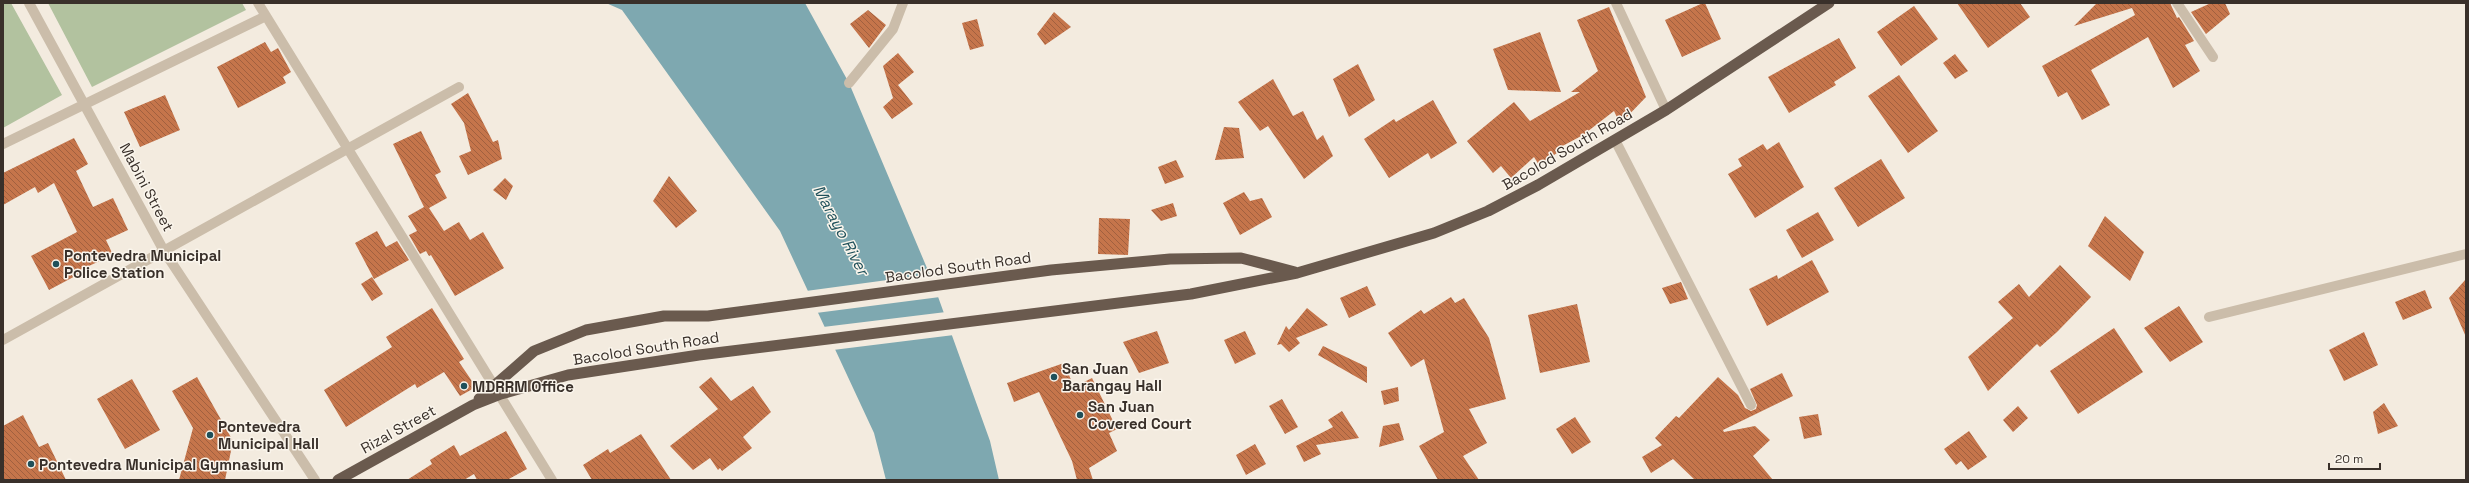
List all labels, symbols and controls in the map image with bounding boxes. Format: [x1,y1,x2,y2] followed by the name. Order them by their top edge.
[1498,104,1636,194] street label: Bacolod South Road
[116,139,178,235] street label: Mabini Street
[808,181,875,281] water label: Marayo River
[64,246,221,282] place label: Pontevedra Municipal Police Station
[884,247,1032,287] street label: Bacolod South Road
[51,259,61,269] marker: Pontevedra Municipal Police Station
[572,327,720,369] street label: Bacolod South Road
[1062,359,1162,395] place label: San Juan Barangay Hall
[1049,372,1059,382] marker: San Juan Barangay Hall
[472,377,574,396] place label: MDRRM Office
[459,381,469,391] marker: MDRRM Office
[1088,397,1192,433] place label: San Juan Covered Court
[357,401,439,457] street label: Rizal Street
[1075,410,1085,420] marker: San Juan Covered Court
[218,417,319,453] place label: Pontevedra Municipal Hall
[205,430,215,440] marker: Pontevedra Municipal Hall
[2329,445,2380,471] scale bar
[2335,451,2363,467] text: 20 m
[39,455,284,474] place label: Pontevedra Municipal Gymnasium
[26,459,36,469] marker: Pontevedra Municipal Gymnasium

